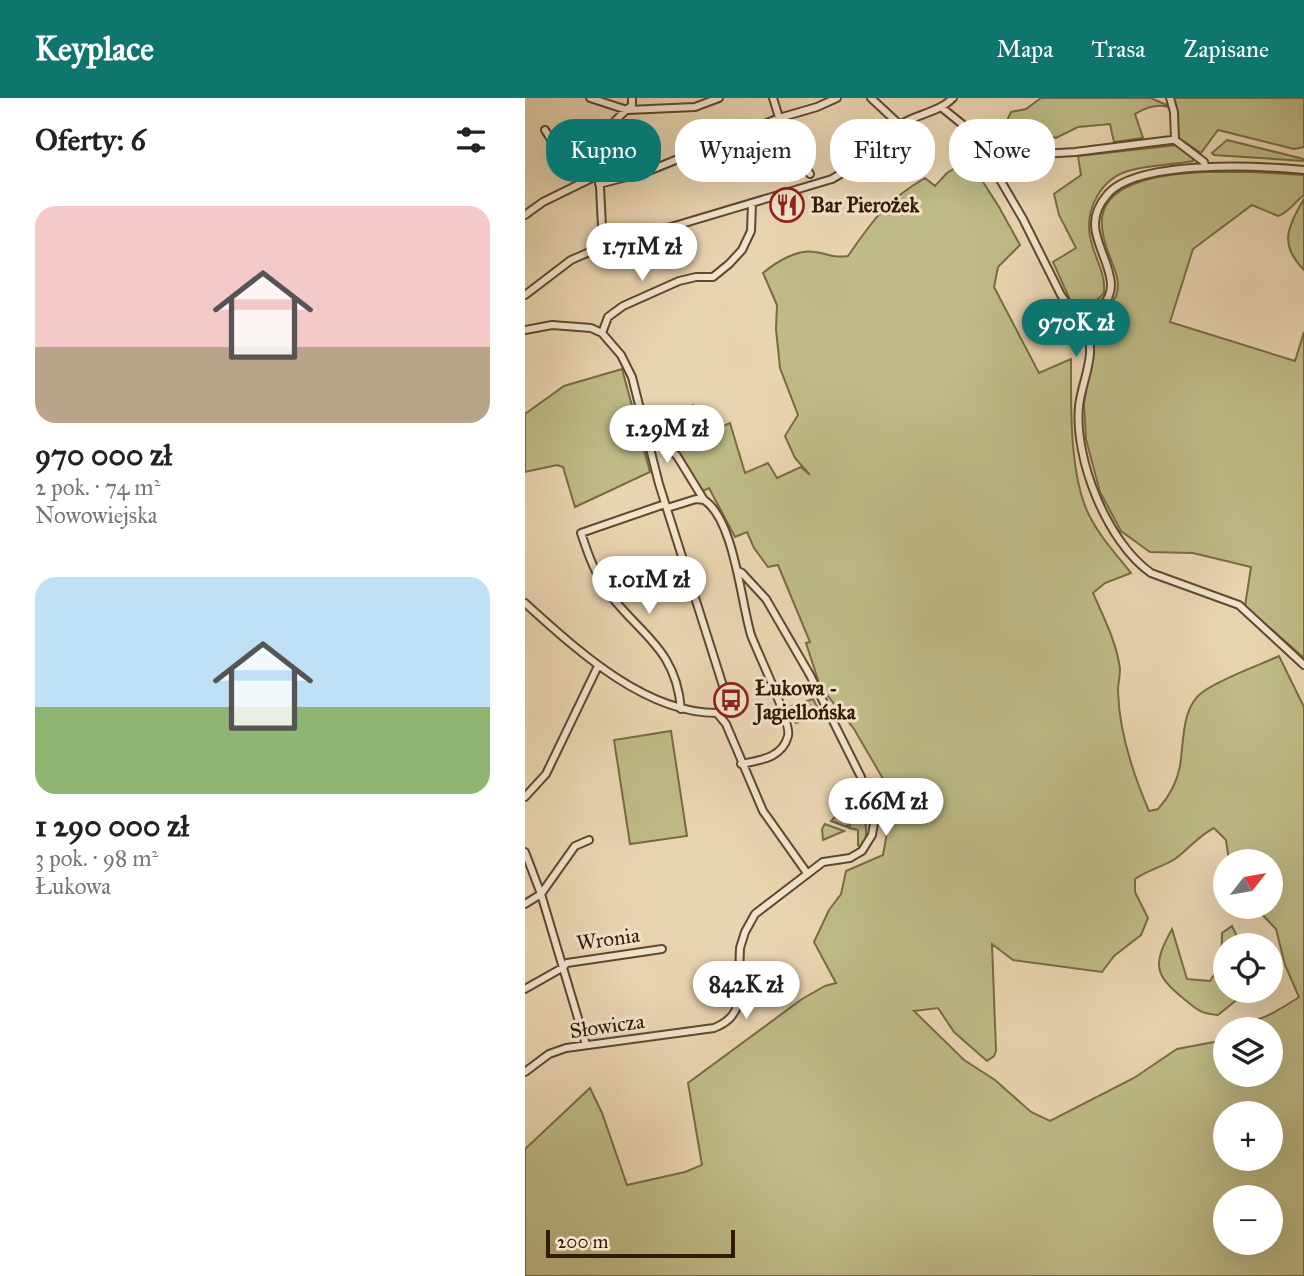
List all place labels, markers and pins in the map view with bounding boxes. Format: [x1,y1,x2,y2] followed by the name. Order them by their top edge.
[768,186,806,224] restaurant icon: Bar Pierożek
[811,192,920,218] place label: Bar Pierożek
[570,223,714,283] pin: 1.71M zł
[1011,300,1141,359] pin: 970K zł
[595,406,739,465] pin: 1.29M zł
[577,556,721,616] pin: 1.01M zł
[752,675,857,726] place label: Łukowa - Jagiellońska
[712,681,750,719] bus stop icon: Łukowa - Jagiellońska
[814,778,958,838] pin: 1.66M zł
[681,962,811,1021] pin: 842K zł

